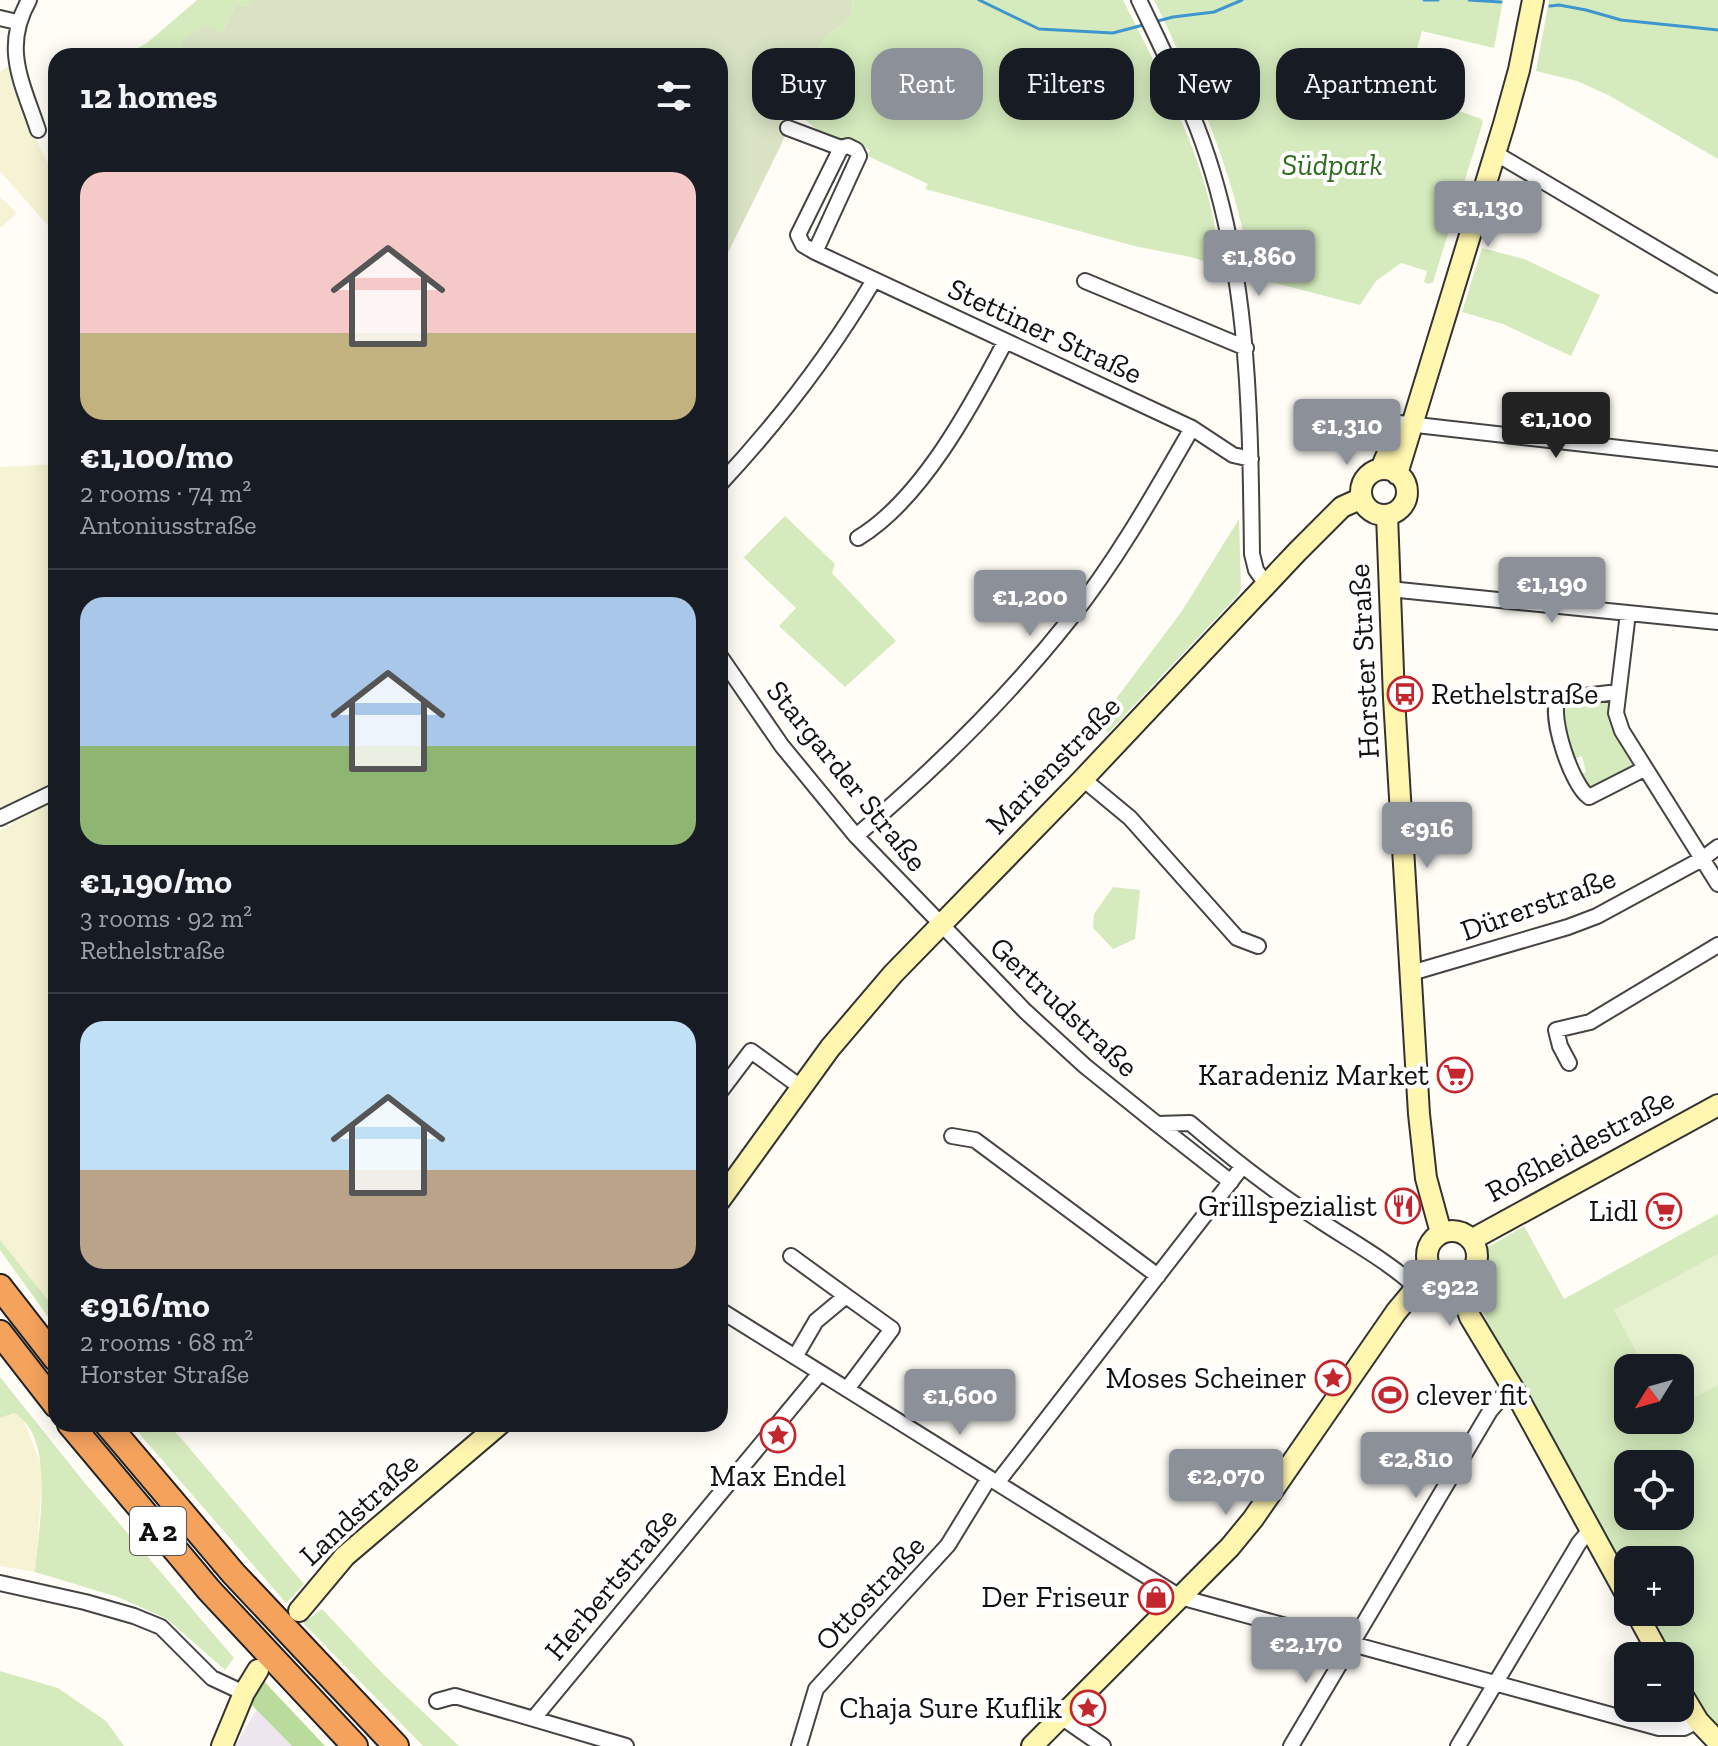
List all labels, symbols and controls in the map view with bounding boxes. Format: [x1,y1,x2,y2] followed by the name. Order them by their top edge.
[752,48,855,120] chip: Buy
[871,48,983,120] chip: Rent
[999,48,1134,120] chip: Filters
[1150,48,1260,120] chip: New
[1276,48,1465,120] chip: Apartment
[652,74,696,118] icon: filters
[80,76,218,117] text: 12 homes
[1281,147,1383,183] park label: Südpark
[1423,181,1553,249] pin: €1,130
[1452,191,1524,223] text: €1,130
[316,224,460,368] icon: home
[1194,230,1324,298] pin: €1,860
[1222,240,1296,272] text: €1,860
[942,270,1148,392] street label: Stettiner Straße
[1491,392,1621,460] pin: €1,100
[1282,399,1412,467] pin: €1,310
[1520,402,1592,434] text: €1,100
[1311,409,1383,441] text: €1,310
[80,436,233,477] text: €1,100/mo
[80,477,251,509] text: 2 rooms · 74 m²
[80,509,257,541] text: Antoniusstraße
[1487,557,1617,625] pin: €1,190
[1341,563,1387,759] street label: Horster Straße
[1516,567,1588,599] text: €1,190
[965,570,1095,638] pin: €1,200
[992,580,1068,612] text: €1,200
[316,649,460,793] icon: home
[759,673,935,879] street label: Stargarder Straße
[1386,675,1424,713] bus stop icon: Rethelstraße
[1431,676,1598,712] place label: Rethelstraße
[978,688,1128,842] street label: Marienstraße
[1380,802,1474,870] pin: €916
[1400,812,1454,844] text: €916
[1456,859,1620,949] street label: Dürerstraße
[80,861,232,902] text: €1,190/mo
[80,902,252,934] text: 3 rooms · 92 m²
[982,929,1146,1085] street label: Gertrudstraße
[80,934,225,966] text: Rethelstraße
[1436,1056,1474,1094] supermarket icon: Karadeniz Market
[1198,1057,1429,1093] place label: Karadeniz Market
[316,1073,460,1217] icon: home
[1480,1080,1680,1210] street label: Roßheidestraße
[1384,1187,1422,1225] restaurant icon: Grillspezialist
[1198,1188,1377,1224] place label: Grillspezialist
[1645,1192,1683,1230] supermarket icon: Lidl
[1589,1193,1638,1229] place label: Lidl
[1403,1260,1497,1328] pin: €922
[1421,1270,1479,1302] text: €922
[80,1285,210,1326] text: €916/mo
[80,1326,253,1358] text: 2 rooms · 68 m²
[1614,1354,1694,1434] north arrow
[1614,1354,1694,1722] map controls
[80,1358,249,1390] text: Horster Straße
[1314,1359,1352,1397] place icon: Moses Scheiner
[1106,1360,1307,1396] place label: Moses Scheiner
[895,1369,1025,1437] pin: €1,600
[1371,1376,1409,1414] sports icon: clever fit
[1416,1377,1527,1413] place label: clever fit
[922,1379,998,1411] text: €1,600
[759,1416,797,1454] place icon: Max Endel
[1351,1432,1481,1500] pin: €2,810
[1379,1442,1453,1474] text: €2,810
[292,1445,426,1573] street label: Landstraße
[1161,1449,1291,1517] pin: €2,070
[1614,1450,1694,1530] button: locate
[710,1458,846,1494] place label: Max Endel
[1187,1459,1265,1491] text: €2,070
[537,1501,685,1667] street label: Herbertstraße
[130,1507,186,1555] road number: A 2
[808,1528,932,1658] street label: Ottostraße
[1614,1546,1694,1626] button: +
[1137,1578,1175,1616] shop icon: Der Friseur
[981,1579,1130,1615] place label: Der Friseur
[1241,1617,1371,1685] pin: €2,170
[1270,1627,1342,1659] text: €2,170
[1614,1642,1694,1722] button: −
[1069,1689,1107,1727] place icon: Chaja Sure Kuflik
[839,1690,1062,1726] place label: Chaja Sure Kuflik

